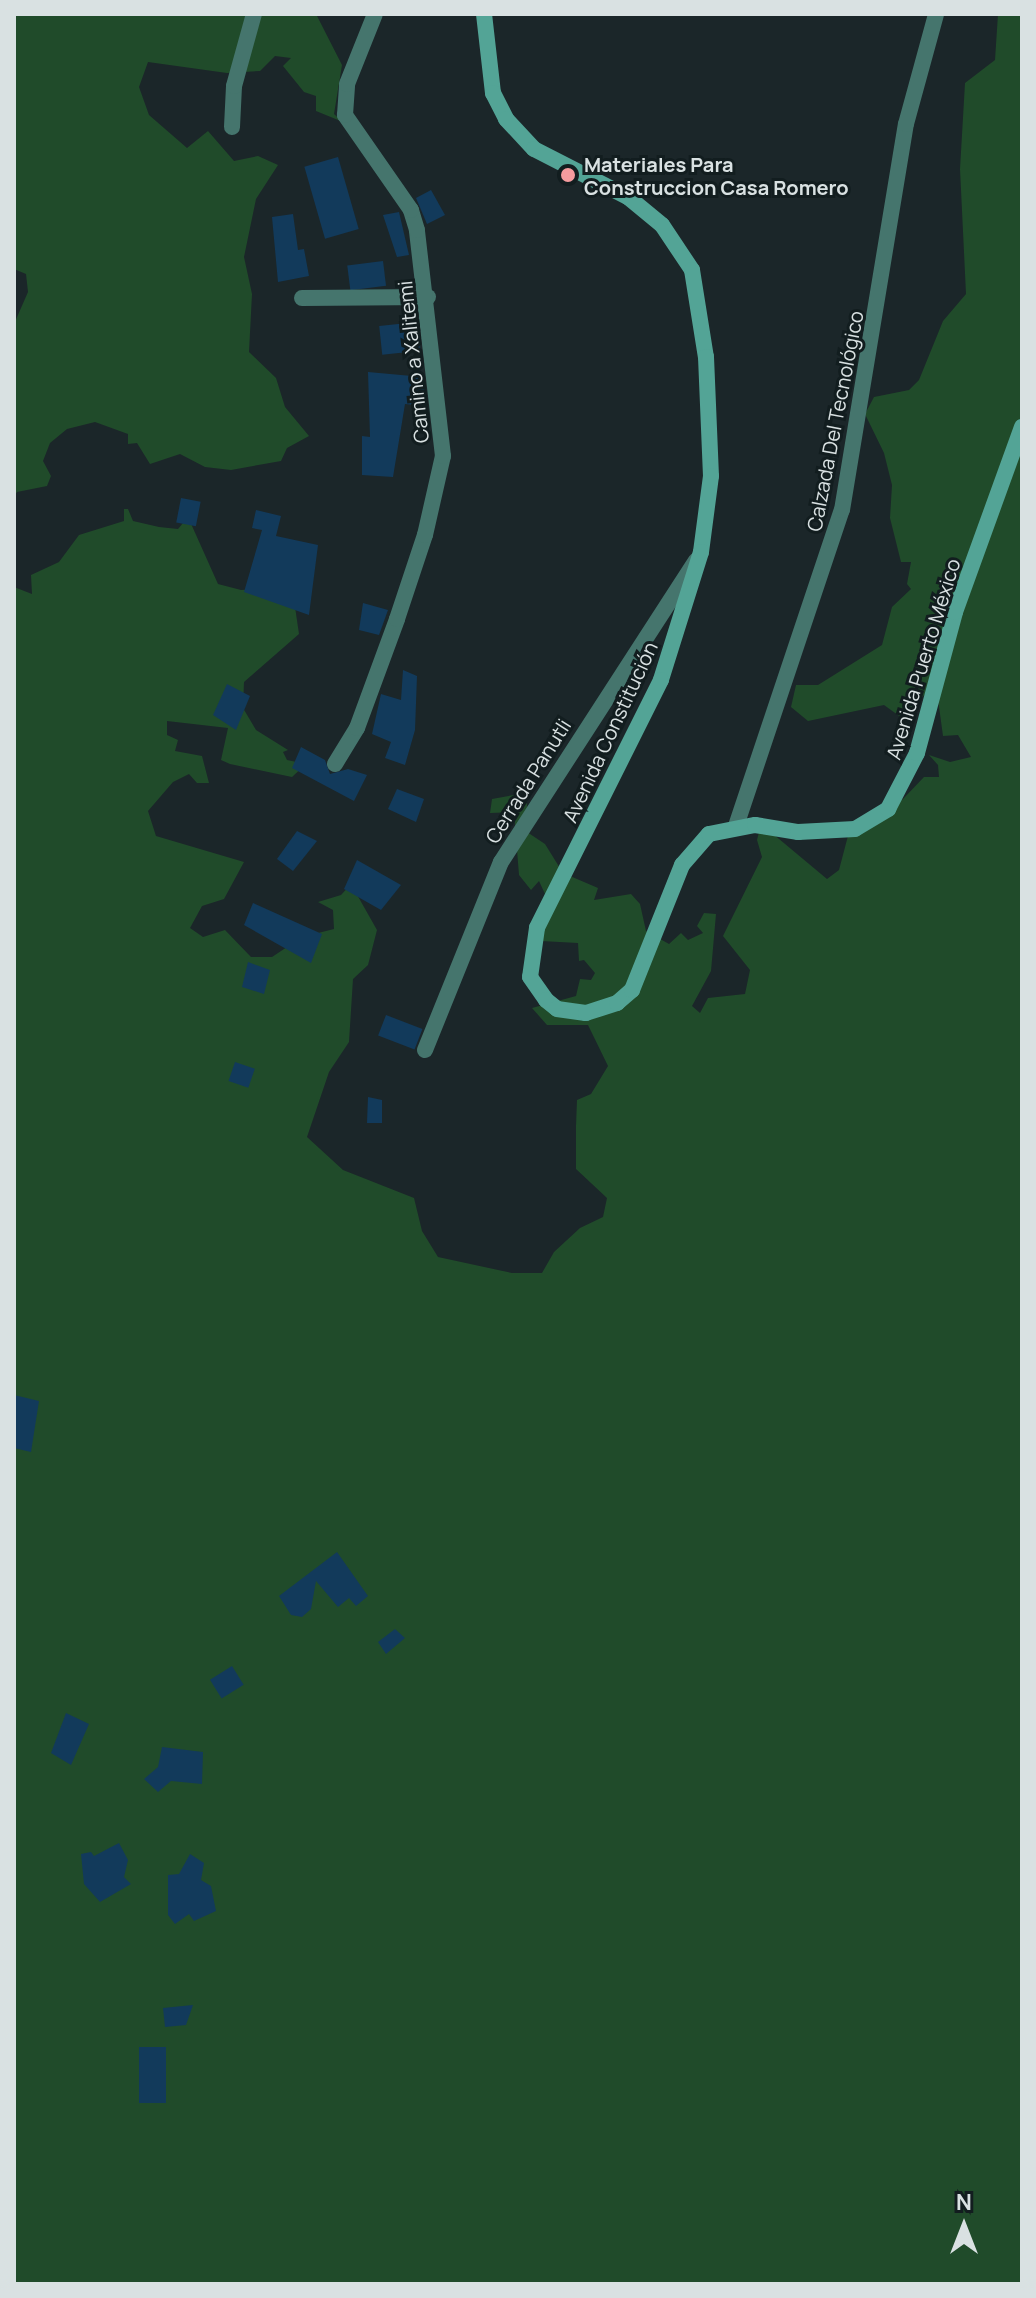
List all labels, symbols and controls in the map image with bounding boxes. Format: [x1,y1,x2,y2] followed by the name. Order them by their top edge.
[584,152,849,199] place label: Materiales Para Construccion Casa Romero
[559,166,577,184] marker: Materiales Para Construccion Casa Romero
[393,280,433,444] street label: Camino a Xalitemi
[802,309,868,533] street label: Calzada Del Tecnológico
[881,556,965,762] street label: Avenida Puerto México
[558,638,662,826] street label: Avenida Constitución
[480,714,576,848] street label: Cerrada Panutli
[924,2186,1004,2266] north arrow
[956,2187,972,2217] text: N

